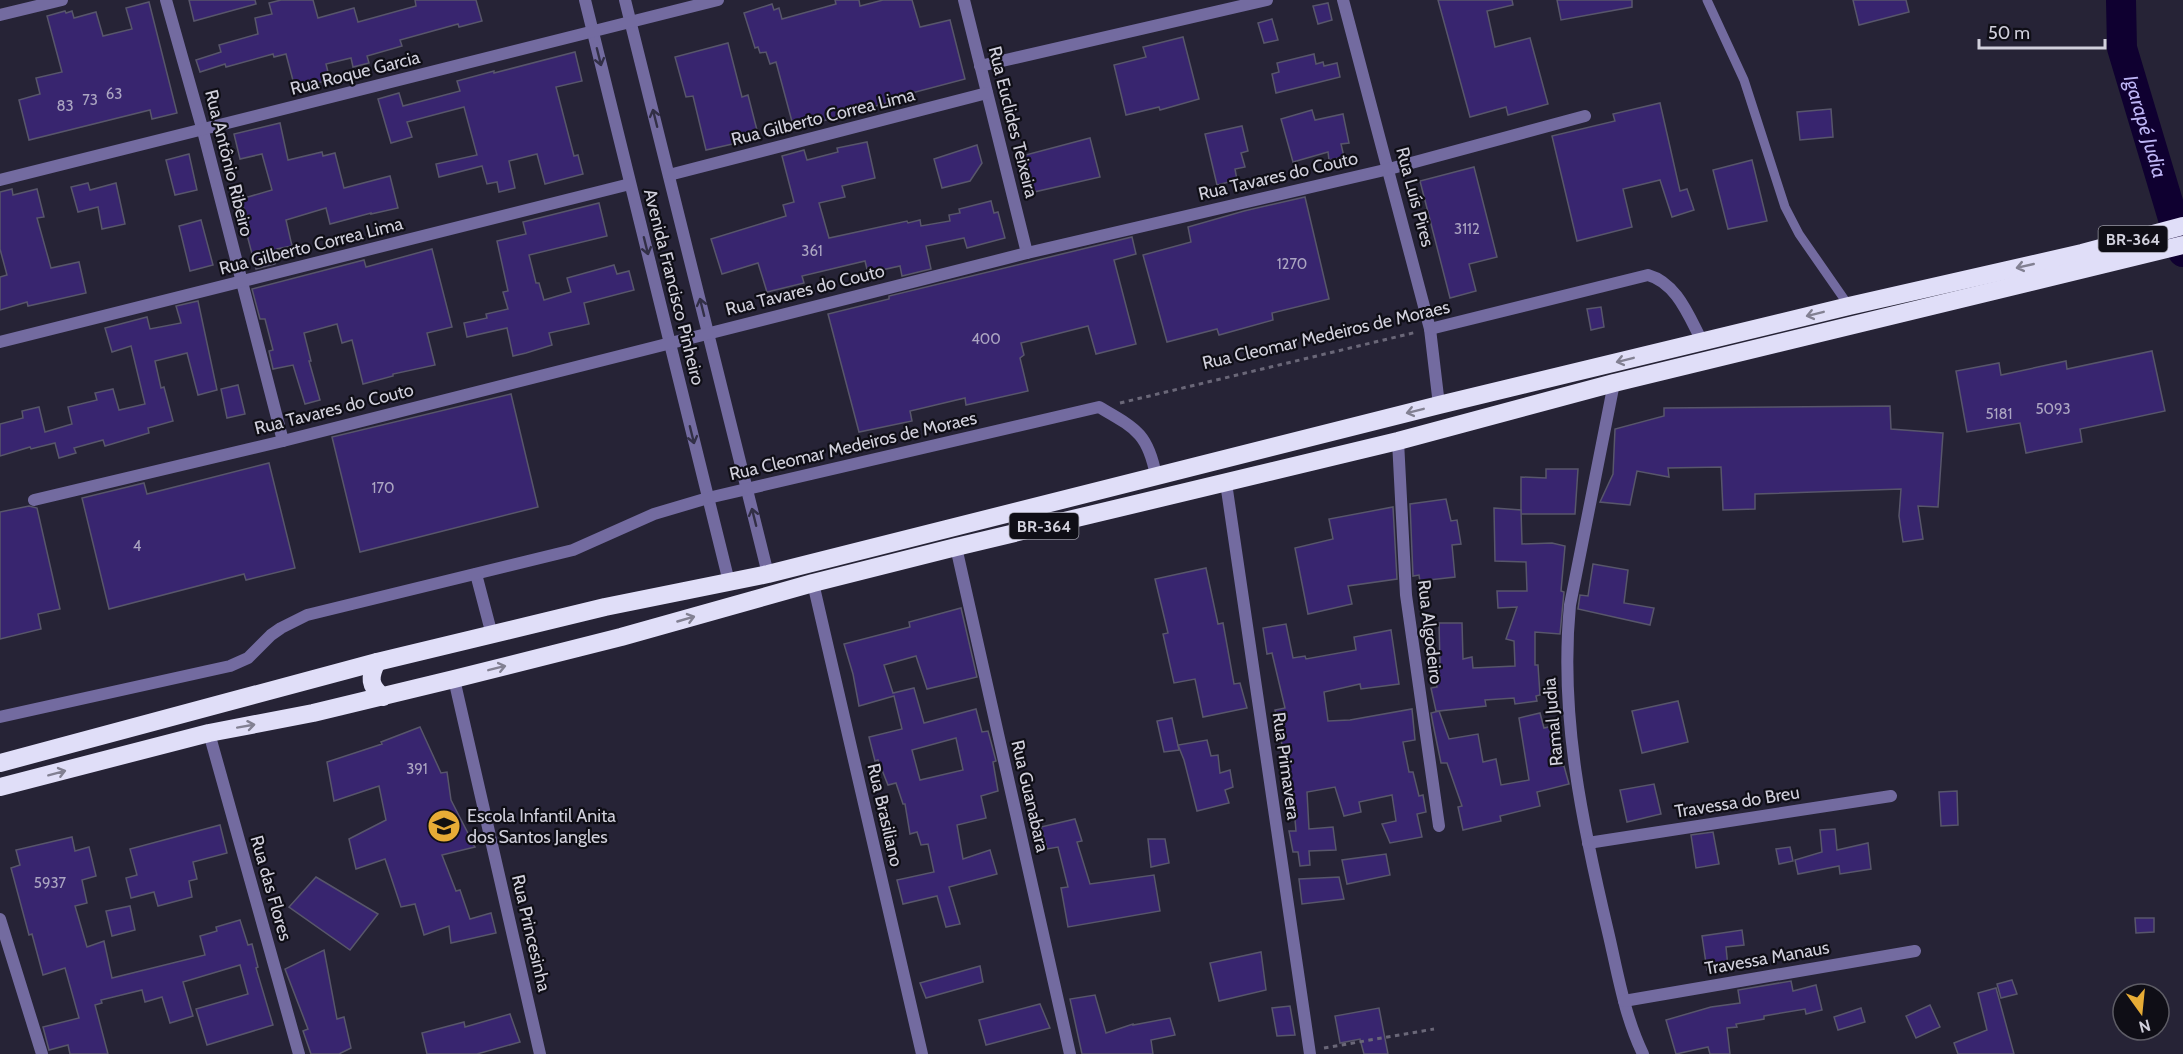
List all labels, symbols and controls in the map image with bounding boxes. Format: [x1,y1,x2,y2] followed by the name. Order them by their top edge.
[1979,12,2105,50] scale bar
[1988,22,2030,44] text: 50 m
[984,44,1043,200] street label: Rua Euclides Teixeira
[288,46,422,100] street label: Rua Roque Garcia
[594,47,605,66] one-way arrow
[2119,72,2172,181] water label: Igarapé Judia
[729,83,918,150] street label: Rua Gilberto Correa Lima
[106,85,122,103] house number: 63
[200,87,258,239] street label: Rua Antônio Ribeiro
[82,91,98,109] house number: 73
[56,97,74,115] house number: 83
[648,109,660,128] one-way arrow
[1391,145,1439,249] street label: Rua Luís Pires
[1196,147,1360,205] street label: Rua Tavares do Couto
[639,187,709,387] street label: Avenida Francisco Pinheiro
[217,212,406,279] street label: Rua Gilberto Correa Lima
[1454,220,1480,238] house number: 3112
[2098,226,2168,252] road number: BR-364
[640,236,652,255] one-way arrow
[801,242,823,260] house number: 361
[1277,255,1307,273] house number: 1270
[723,260,887,320] street label: Rua Tavares do Couto
[2016,260,2035,272] one-way arrow
[1200,296,1452,374] street label: Rua Cleomar Medeiros de Moraes
[695,298,707,317] one-way arrow
[1805,308,1824,320] one-way arrow
[971,330,1001,348] house number: 400
[1616,354,1635,366] one-way arrow
[252,379,416,439] street label: Rua Tavares do Couto
[2035,400,2071,418] house number: 5093
[1986,405,2013,423] house number: 5181
[1406,406,1425,418] one-way arrow
[727,407,979,485] street label: Rua Cleomar Medeiros de Moraes
[687,426,699,445] one-way arrow
[372,479,394,497] house number: 170
[747,508,759,527] one-way arrow
[1010,513,1078,539] road number: BR-364
[133,537,142,555] house number: 4
[1413,578,1447,686] street label: Rua Algodeiro
[676,613,695,624] one-way arrow
[488,662,507,674] one-way arrow
[1538,677,1568,767] street label: Ramal Judia
[1268,711,1305,822] street label: Rua Primavera
[236,720,255,731] one-way arrow
[1006,738,1054,855] street label: Rua Guanabara
[406,760,428,778] house number: 391
[862,761,908,869] street label: Rua Brasiliano
[47,766,66,778] one-way arrow
[1673,781,1801,823] street label: Travessa do Breu
[467,805,616,848] place label: Escola Infantil Anita dos Santos Jangles
[426,808,462,844] school or university icon: Escola Infantil Anita dos Santos Jangles
[245,833,297,943] street label: Rua das Flores
[507,872,555,994] street label: Rua Princesinha
[34,874,67,892] house number: 5937
[1703,936,1831,980] street label: Travessa Manaus
[2111,982,2171,1042] north arrow
[2137,1015,2153,1037] text: N

